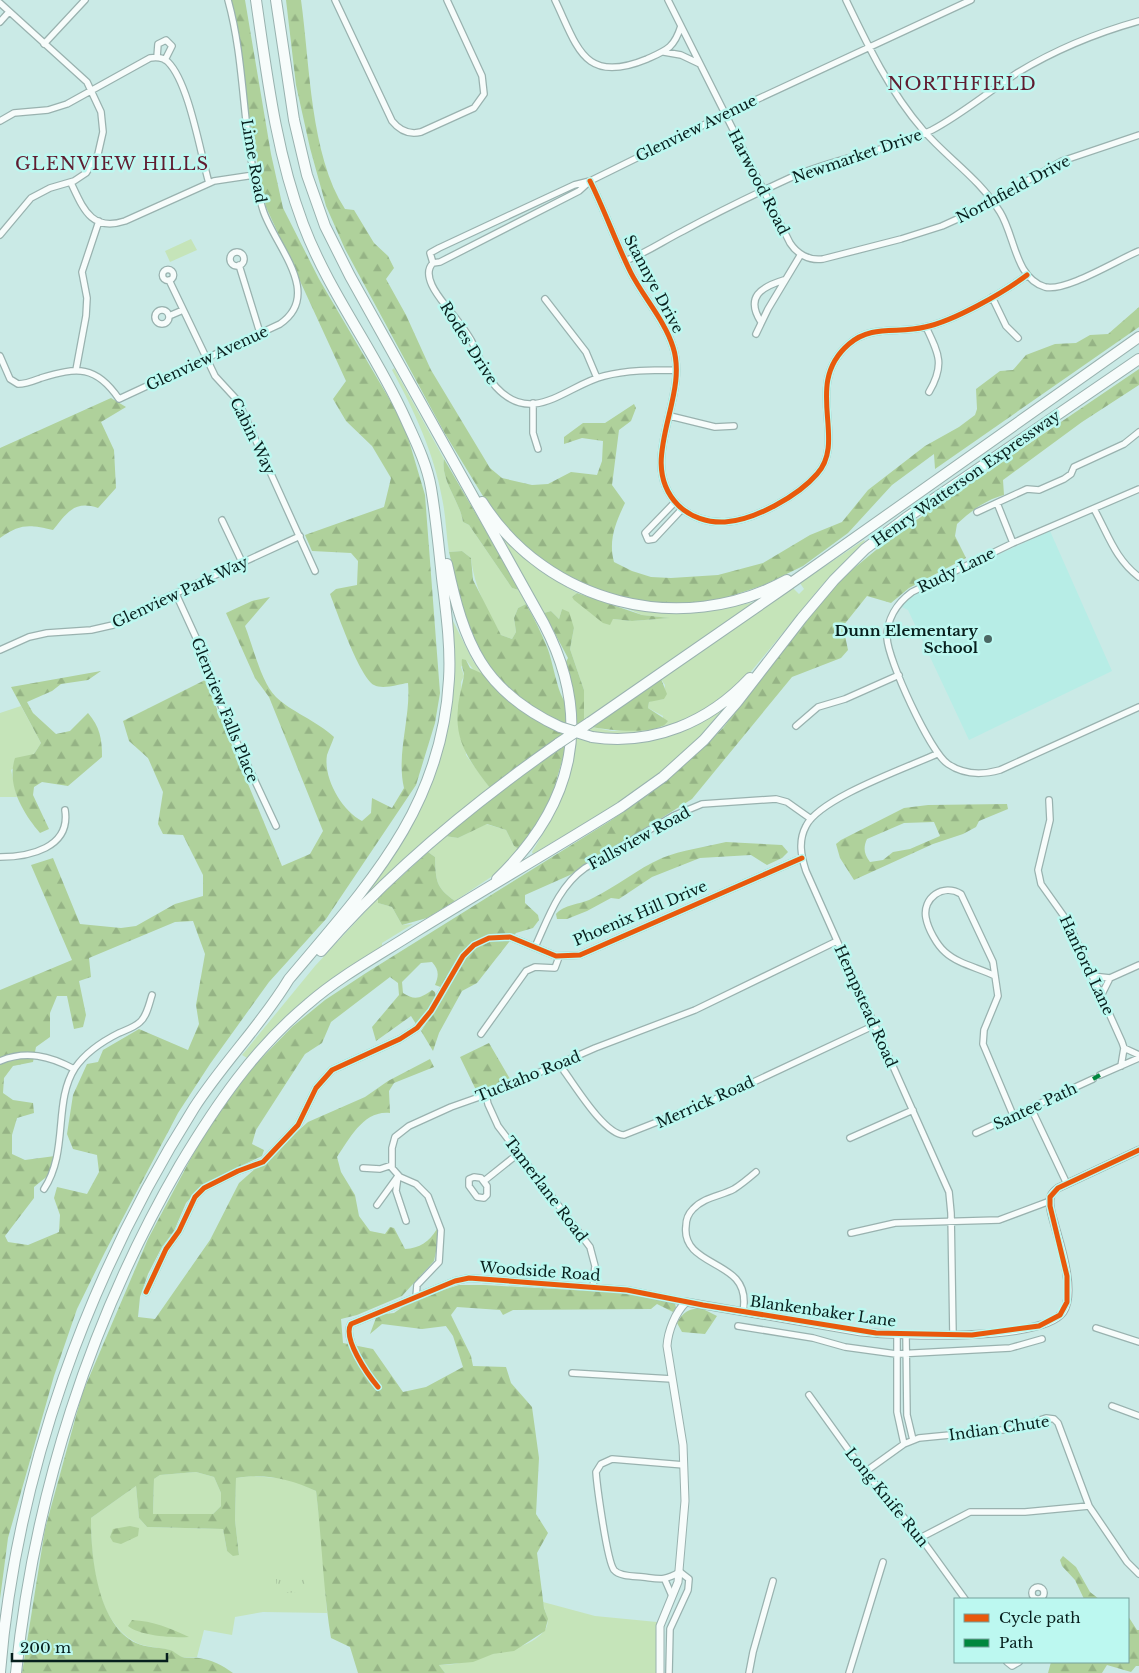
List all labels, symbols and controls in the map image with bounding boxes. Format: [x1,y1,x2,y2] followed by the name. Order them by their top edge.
[887,73,1037,95] district label: NORTHFIELD
[632,90,760,166] street label: Glenview Avenue
[237,118,271,204] street label: Lime Road
[790,125,924,187] street label: Newmarket Drive
[724,126,794,238] street label: Harwood Road
[953,151,1073,227] street label: Northfield Drive
[15,153,209,175] district label: GLENVIEW HILLS
[620,231,688,337] street label: Stannye Drive
[436,298,502,388] street label: Rodes Drive
[143,321,271,395] street label: Glenview Avenue
[226,394,280,478] street label: Cabin Way
[868,405,1064,550] street label: Henry Watterson Expressway
[914,543,998,597] street label: Rudy Lane
[109,552,252,632] street label: Glenview Park Way
[834,621,979,657] place label: Dunn Elementary School
[982,633,994,645] marker: Dunn Elementary School
[187,635,263,785] street label: Glenview Falls Place
[585,802,693,874] street label: Fallsview Road
[570,876,710,950] street label: Phoenix Hill Drive
[1056,912,1118,1018] street label: Hanford Lane
[830,942,902,1070] street label: Hempstead Road
[473,1046,583,1106] street label: Tuckaho Road
[653,1072,757,1132] street label: Merrick Road
[990,1078,1080,1134] street label: Santee Path
[500,1133,592,1245] street label: Tamerlane Road
[478,1257,601,1285] street label: Woodside Road
[749,1291,897,1331] street label: Blankenbaker Lane
[947,1412,1051,1444] street label: Indian Chute
[841,1443,933,1551] street label: Long Knife Run
[954,1598,1129,1663] legend
[999,1608,1081,1627] text: Cycle path
[12,1630,168,1662] scale bar
[999,1633,1033,1652] text: Path
[20,1638,71,1657] text: 200 m

